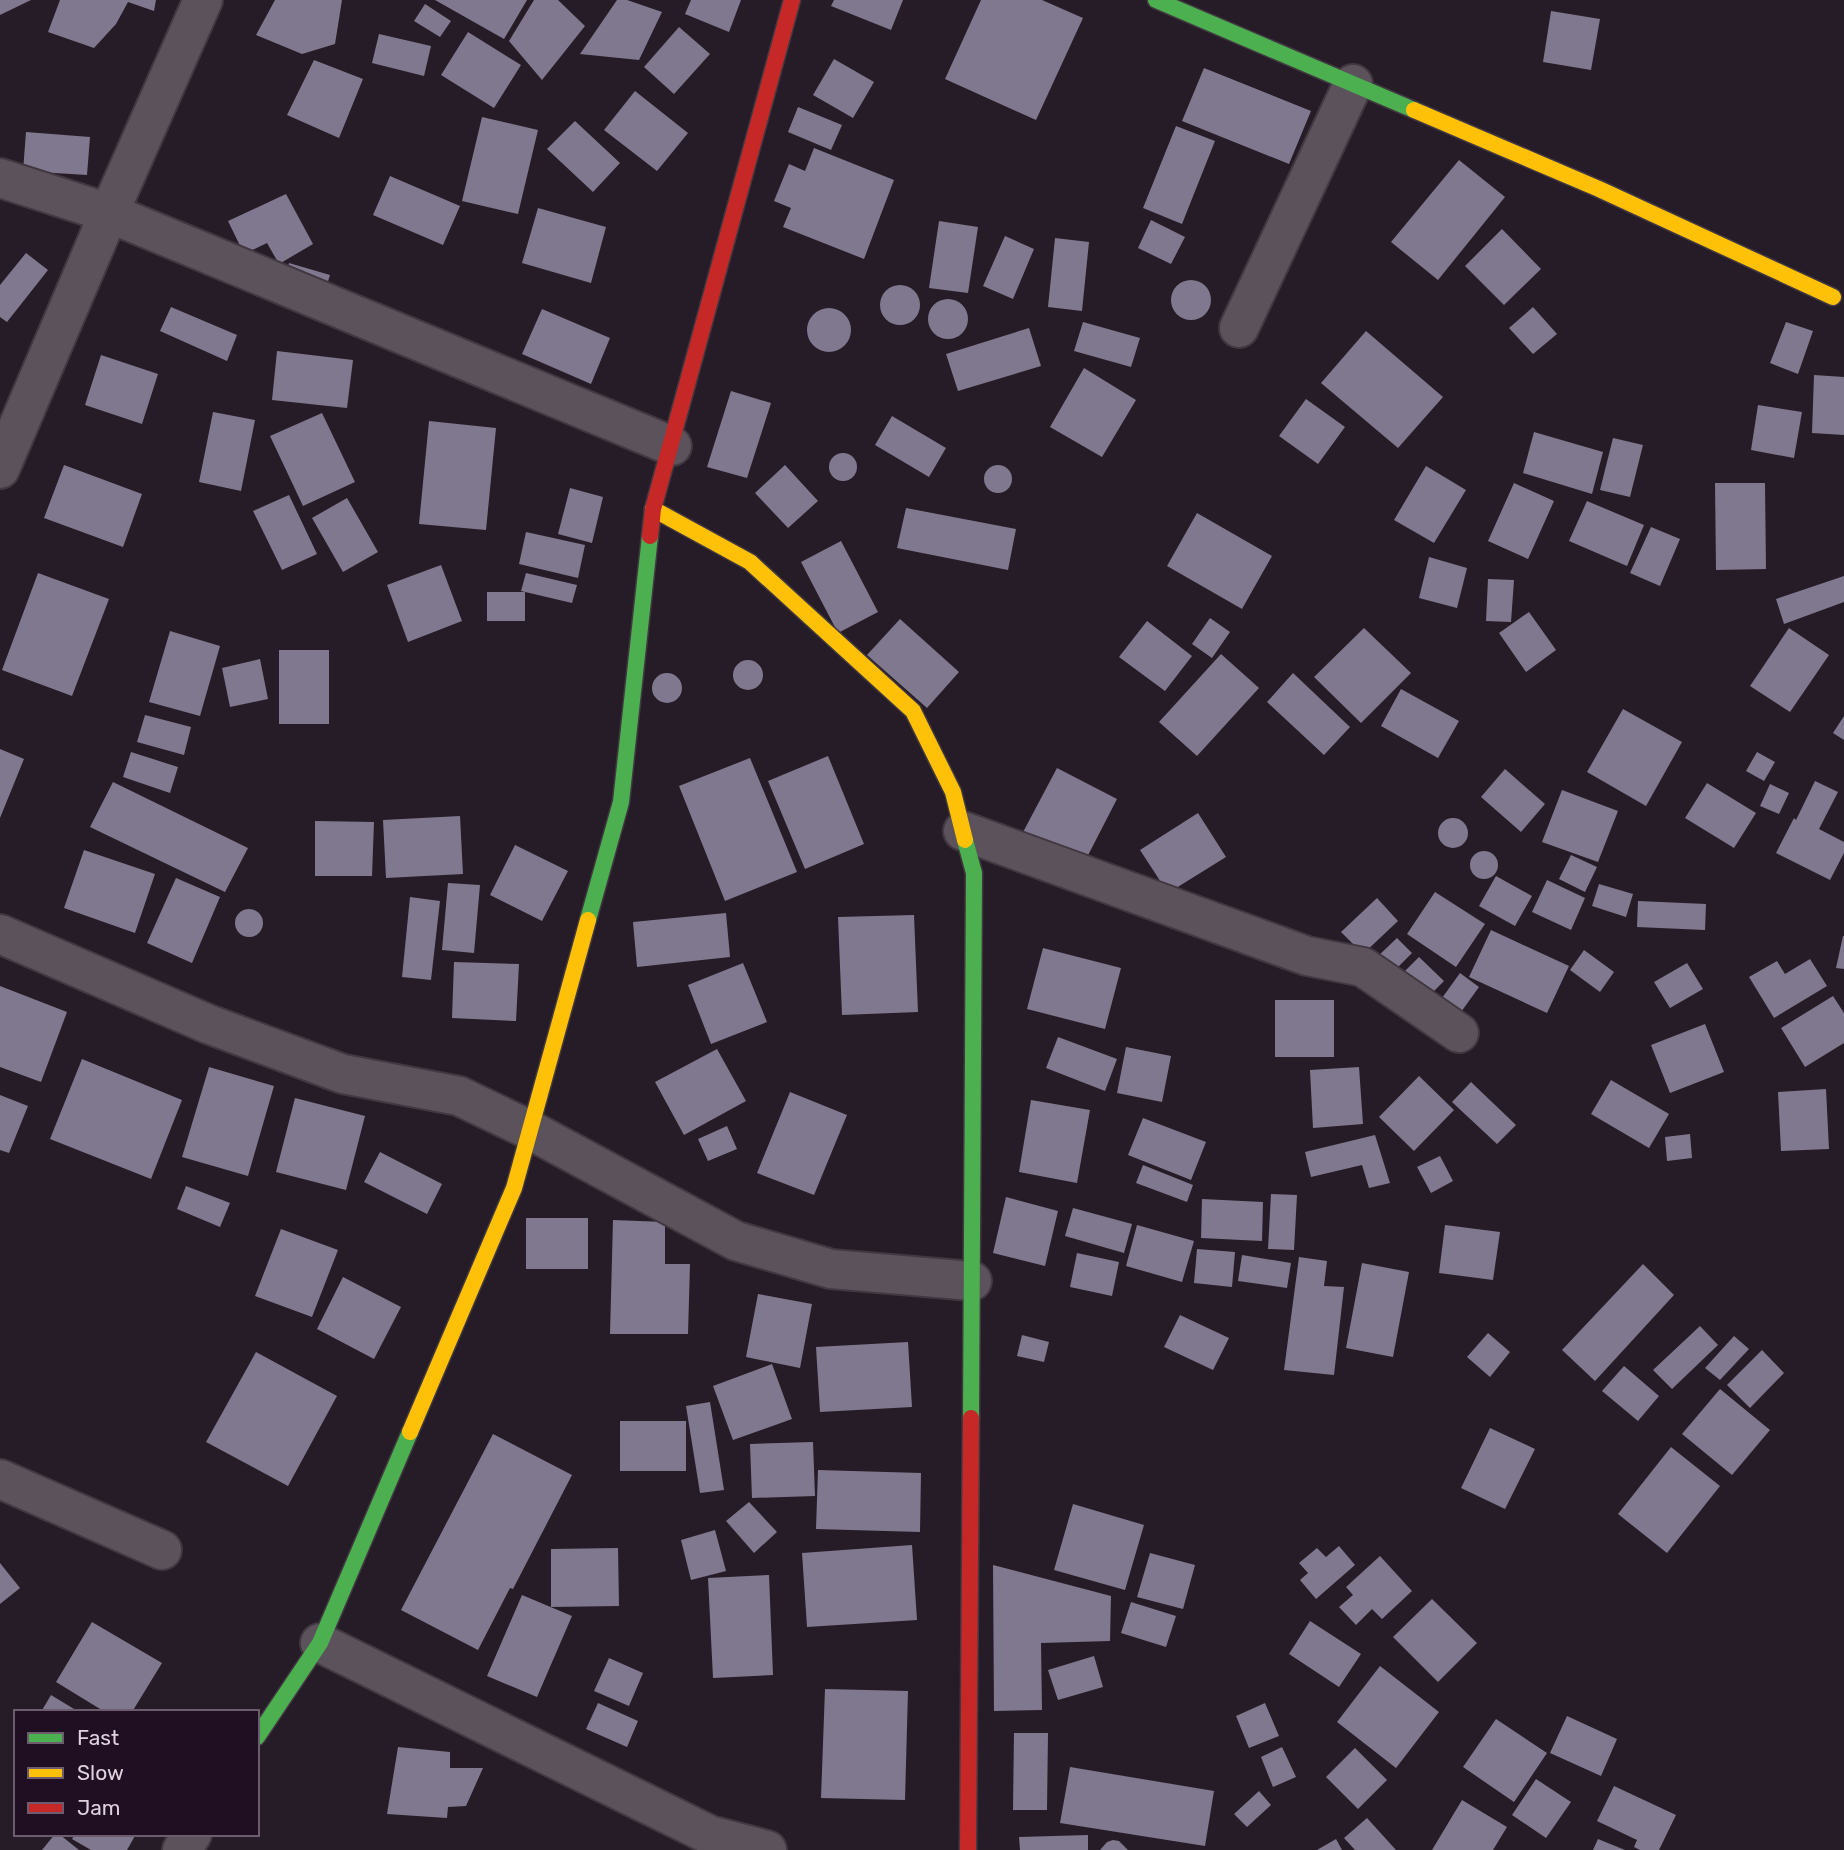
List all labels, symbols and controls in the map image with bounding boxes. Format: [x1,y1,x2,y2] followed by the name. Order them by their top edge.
[14,1710,259,1836] legend
[77,1725,119,1750] text: Fast
[77,1760,124,1785] text: Slow
[77,1795,121,1820] text: Jam

